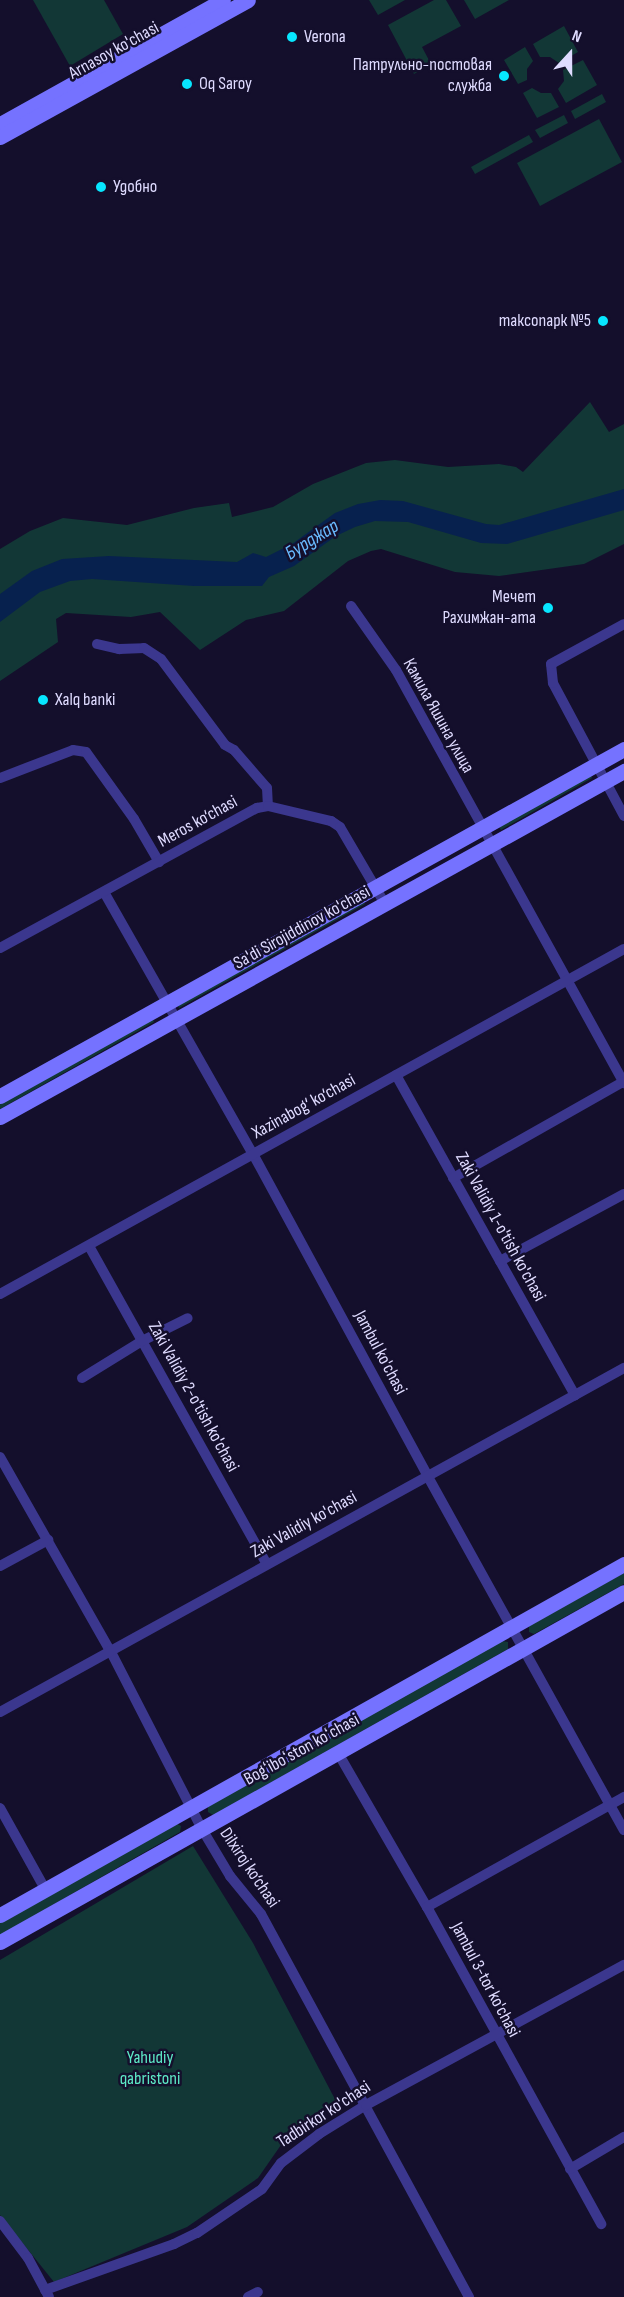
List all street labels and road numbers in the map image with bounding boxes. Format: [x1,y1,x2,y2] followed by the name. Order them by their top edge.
[65,17,163,85] street label: Arnasoy ko'chasi
[398,655,478,777] street label: Камила Яшина улица
[155,791,241,853] street label: Meros ko‘chasi
[230,881,374,975] street label: Sa'di Sirojiddinov ko'chasi
[249,1070,359,1144] street label: Xazinabog‘ ko‘chasi
[450,1149,550,1305] street label: Zaki Validiy 1-o'tish ko'chasi
[349,1307,411,1399] street label: Jambul ko'chasi
[143,1318,243,1476] street label: Zaki Validiy 2-o'tish ko'chasi
[247,1487,361,1563] street label: Zaki Validiy ko'chasi
[241,1709,363,1791] street label: Bogʻiboʻston koʻchasi
[214,1824,284,1912] street label: Dilxiroj ko‘chasi
[446,1919,524,2041] street label: Jambul 3-tor ko'chasi
[273,2077,375,2153] street label: Tadbirkor ko'chasi

